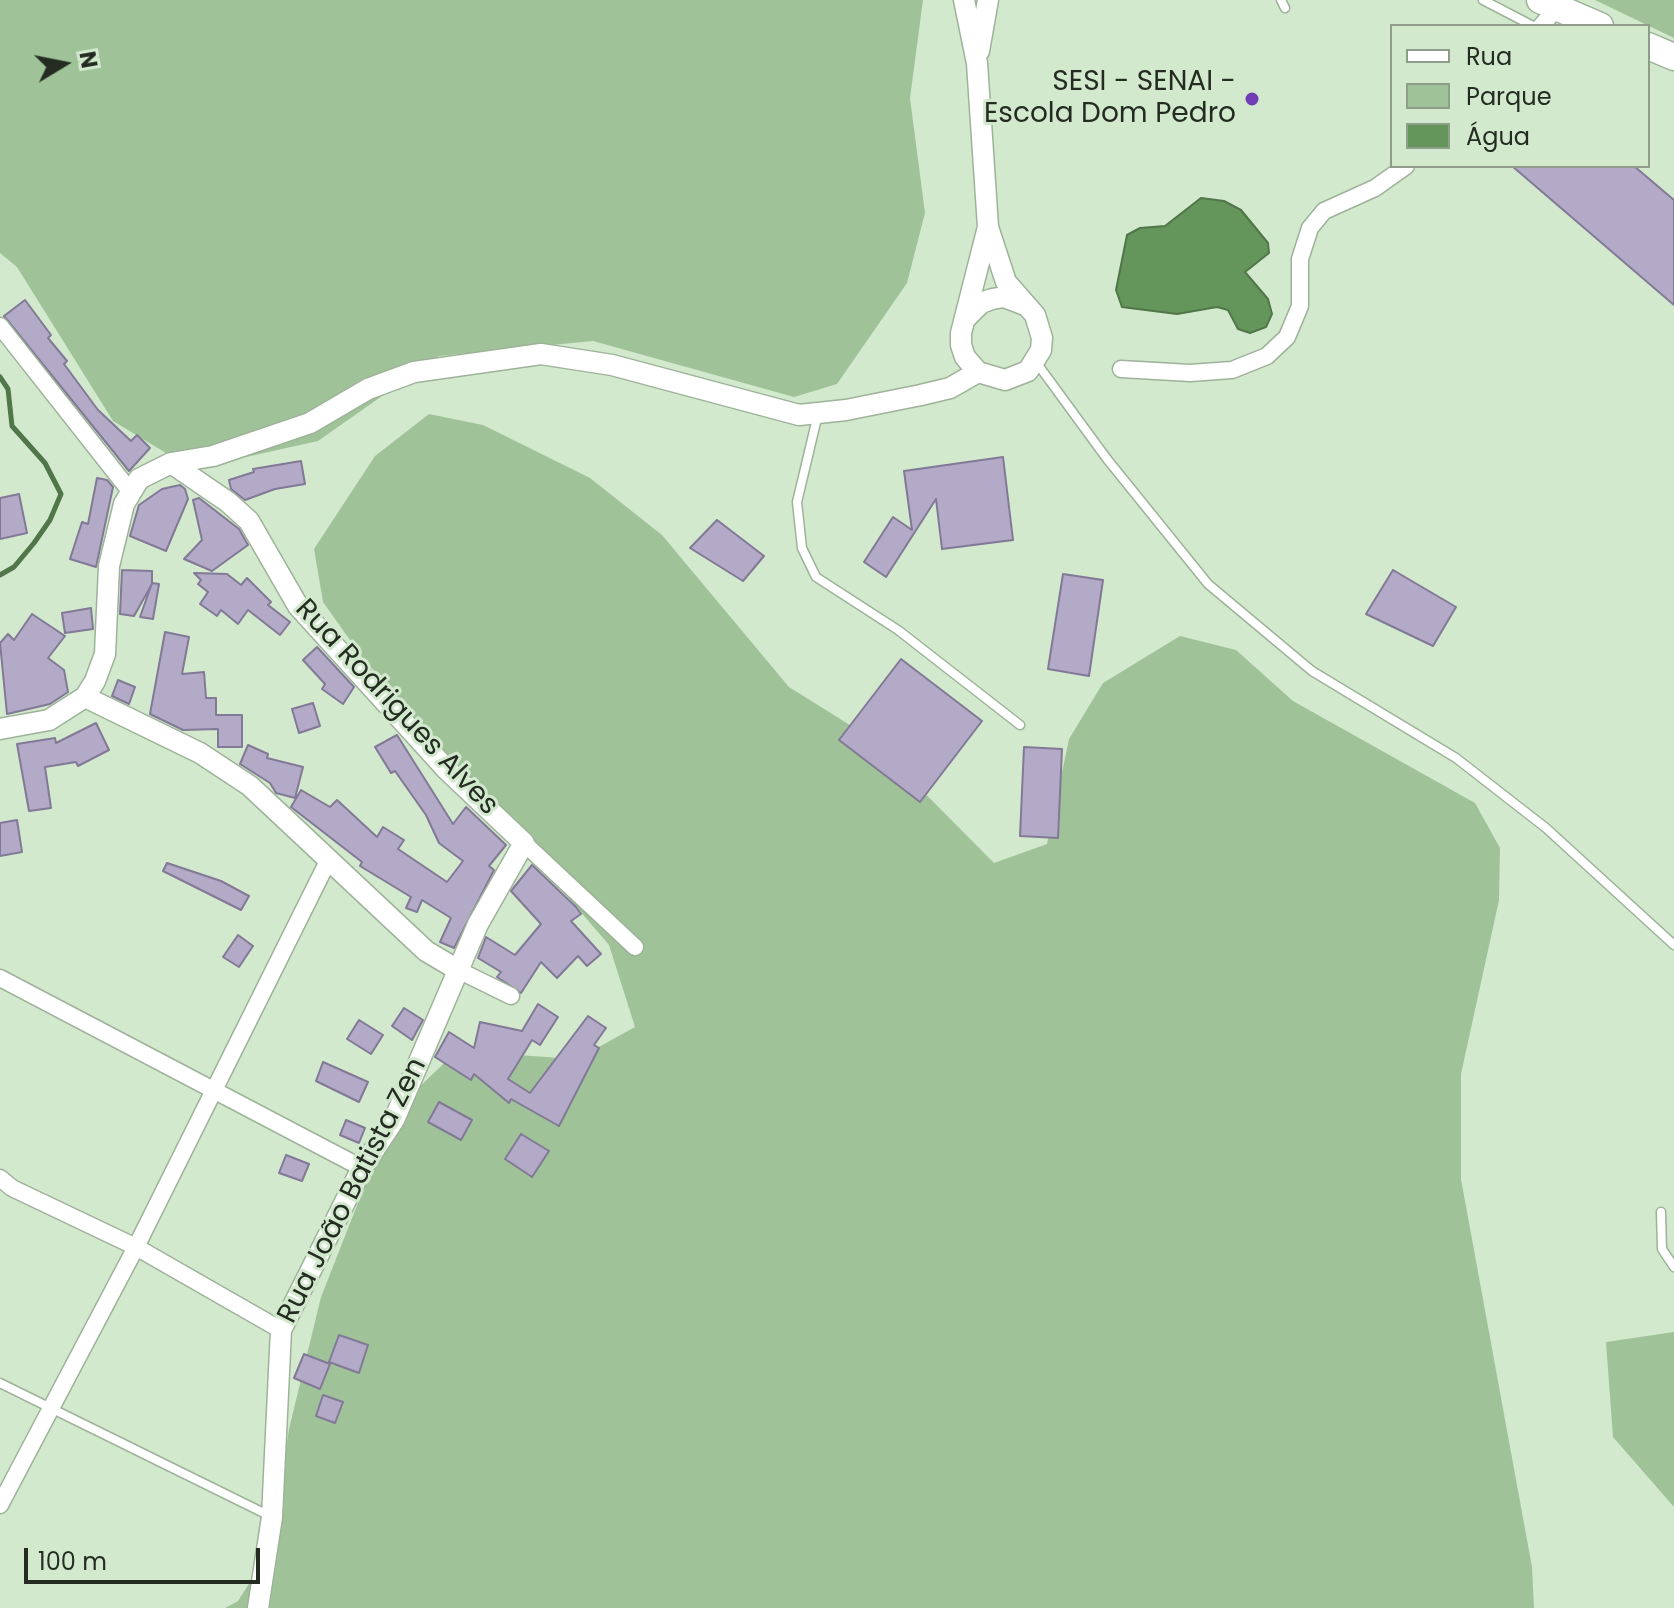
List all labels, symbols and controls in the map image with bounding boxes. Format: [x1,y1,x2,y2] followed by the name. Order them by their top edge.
[24,24,104,104] north arrow
[1390,24,1650,168] legend
[1466,40,1512,73] text: Rua
[71,49,105,71] text: N
[984,66,1236,132] place label: SESI - SENAI - Escola Dom Pedro
[1466,80,1552,113] text: Parque
[1243,90,1261,108] marker: SESI - SENAI - Escola Dom Pedro
[1466,120,1530,153] text: Água
[287,593,505,823] street label: Rua Rodrigues Alves
[271,1053,435,1329] street label: Rua João Batista Zen
[28,1532,264,1582] scale bar
[38,1545,107,1578] text: 100 m

